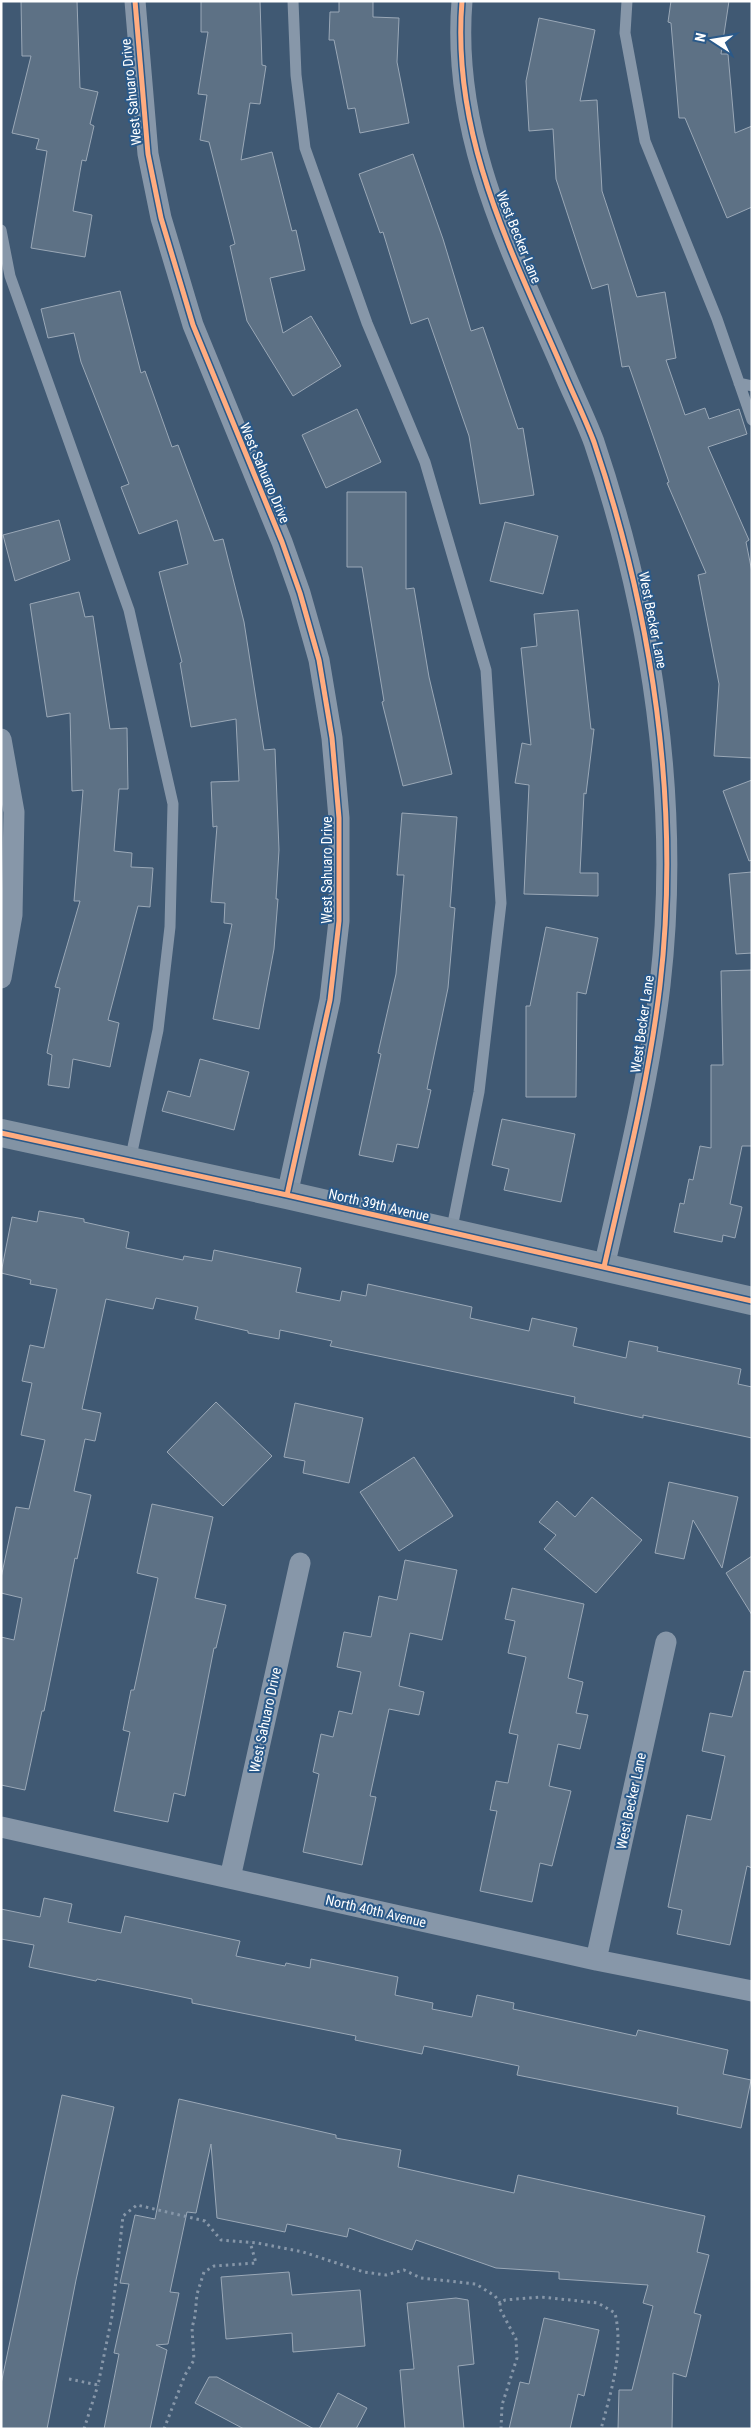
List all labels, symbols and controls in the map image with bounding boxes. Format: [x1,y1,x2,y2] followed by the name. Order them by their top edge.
[688,15,738,65] north arrow
[692,31,709,43] text: N
[117,37,145,146] street label: West Sahuaro Drive
[493,188,545,286] street label: West Becker Lane
[237,421,293,526] street label: West Sahuaro Drive
[636,570,670,670] street label: West Becker Lane
[319,816,335,924] street label: West Sahuaro Drive
[627,974,657,1074] street label: West Becker Lane
[327,1186,431,1224] street label: North 39th Avenue
[246,1665,284,1774] street label: West Sahuaro Drive
[613,1751,649,1851] street label: West Becker Lane
[324,1892,428,1930] street label: North 40th Avenue

